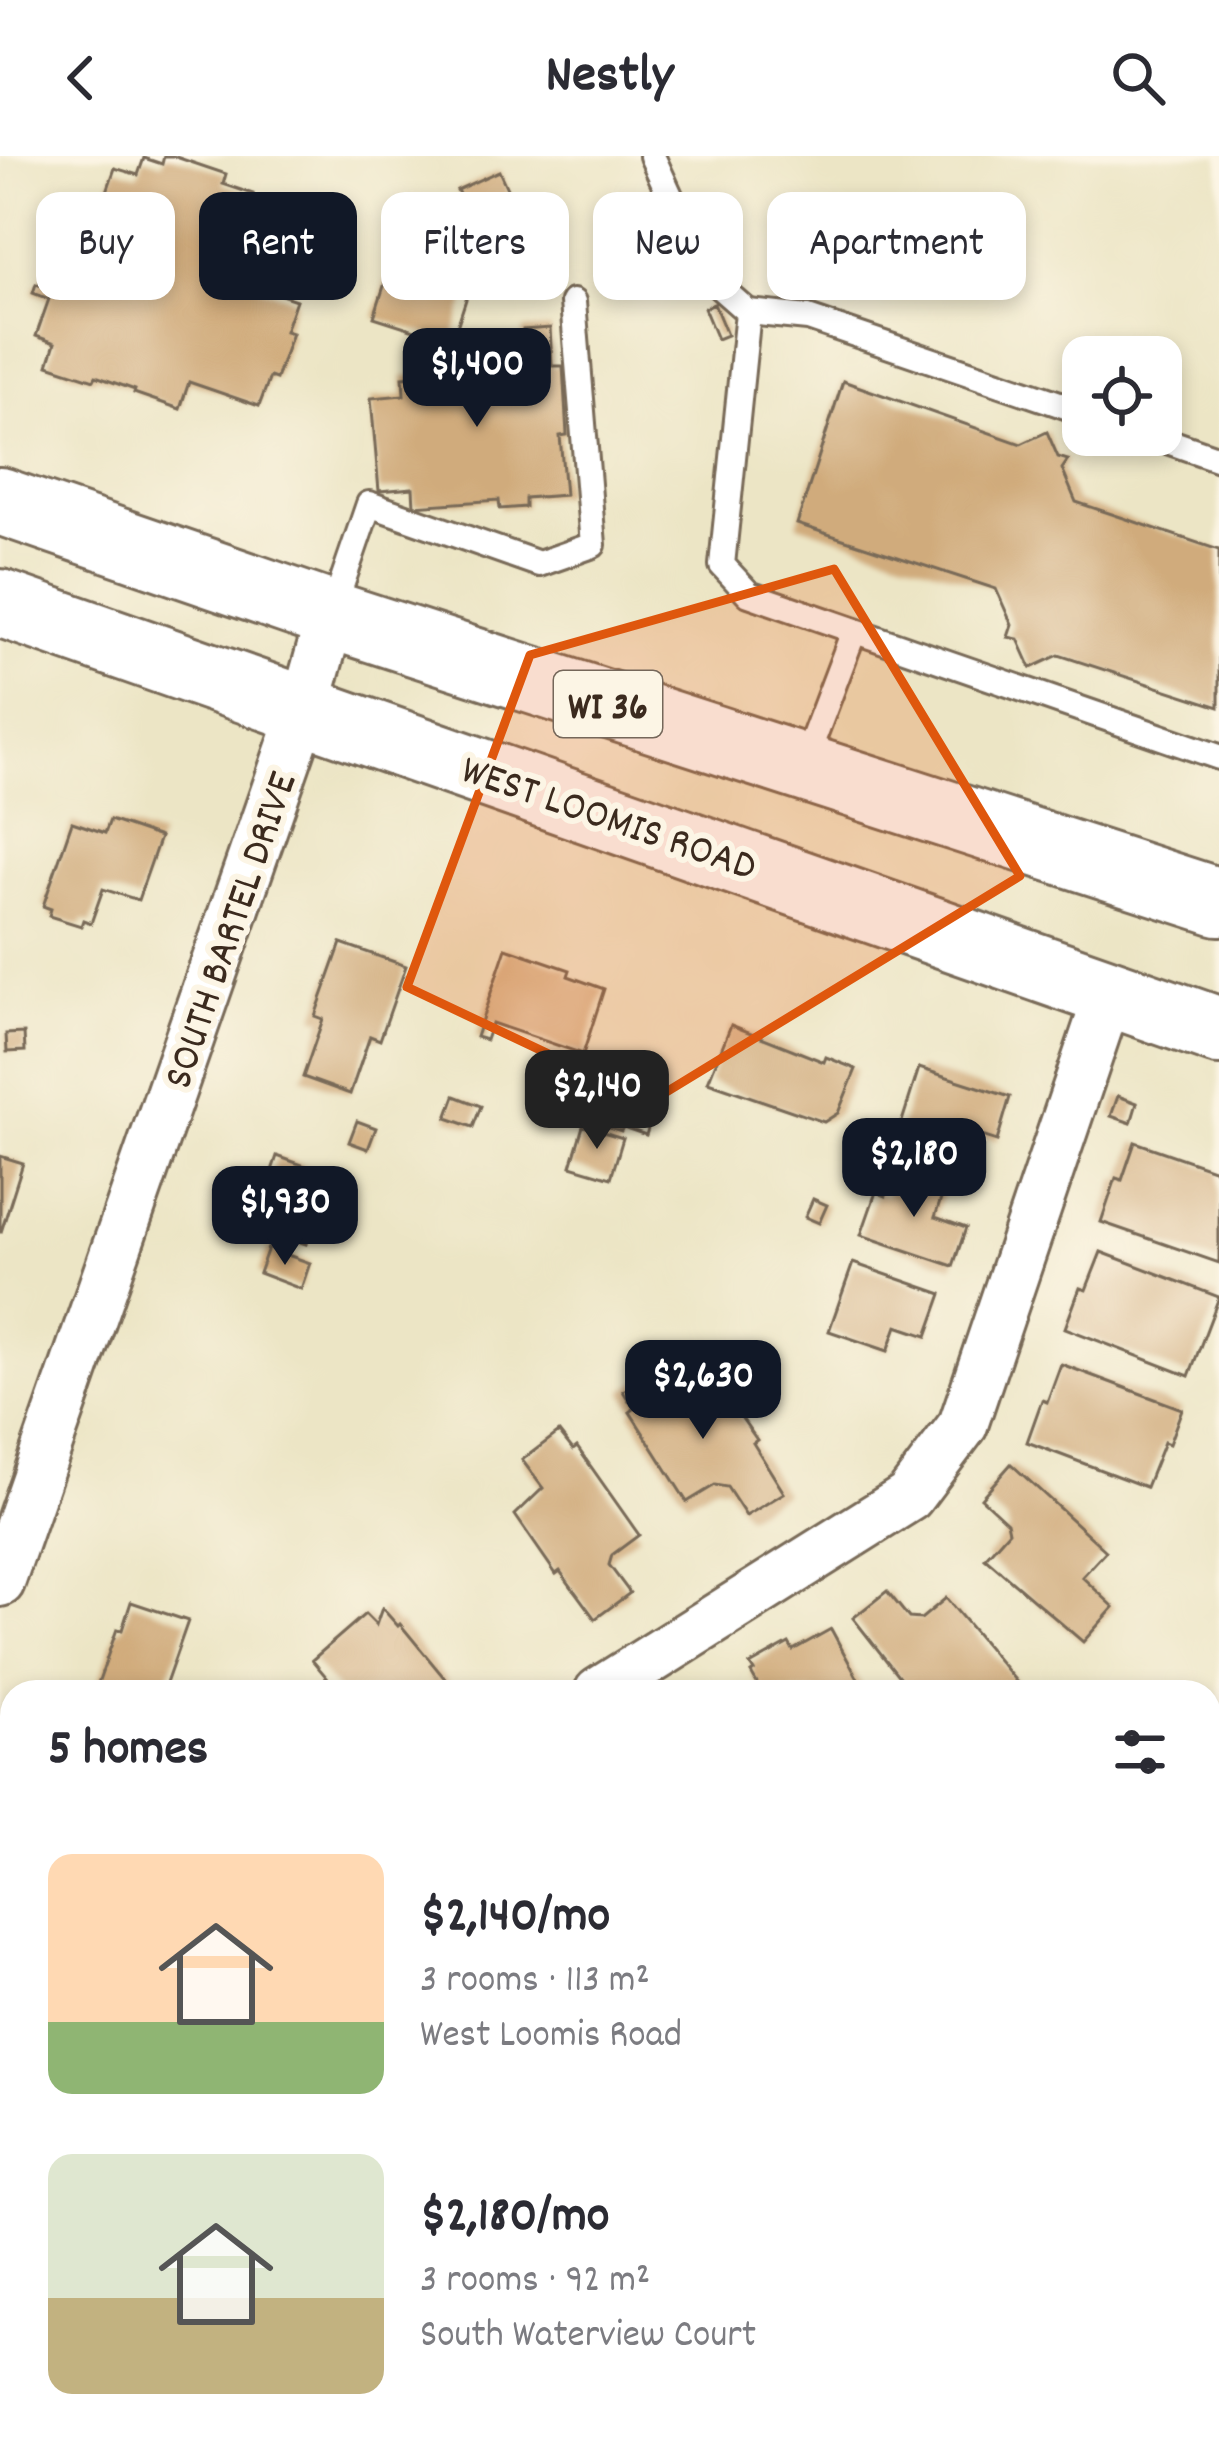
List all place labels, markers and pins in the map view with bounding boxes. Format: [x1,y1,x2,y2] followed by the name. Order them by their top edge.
[379,328,575,430] pin: $1,400
[499,1050,695,1152] pin: $2,140
[816,1118,1012,1220] pin: $2,180
[187,1166,383,1268] pin: $1,930
[605,1340,801,1442] pin: $2,630

